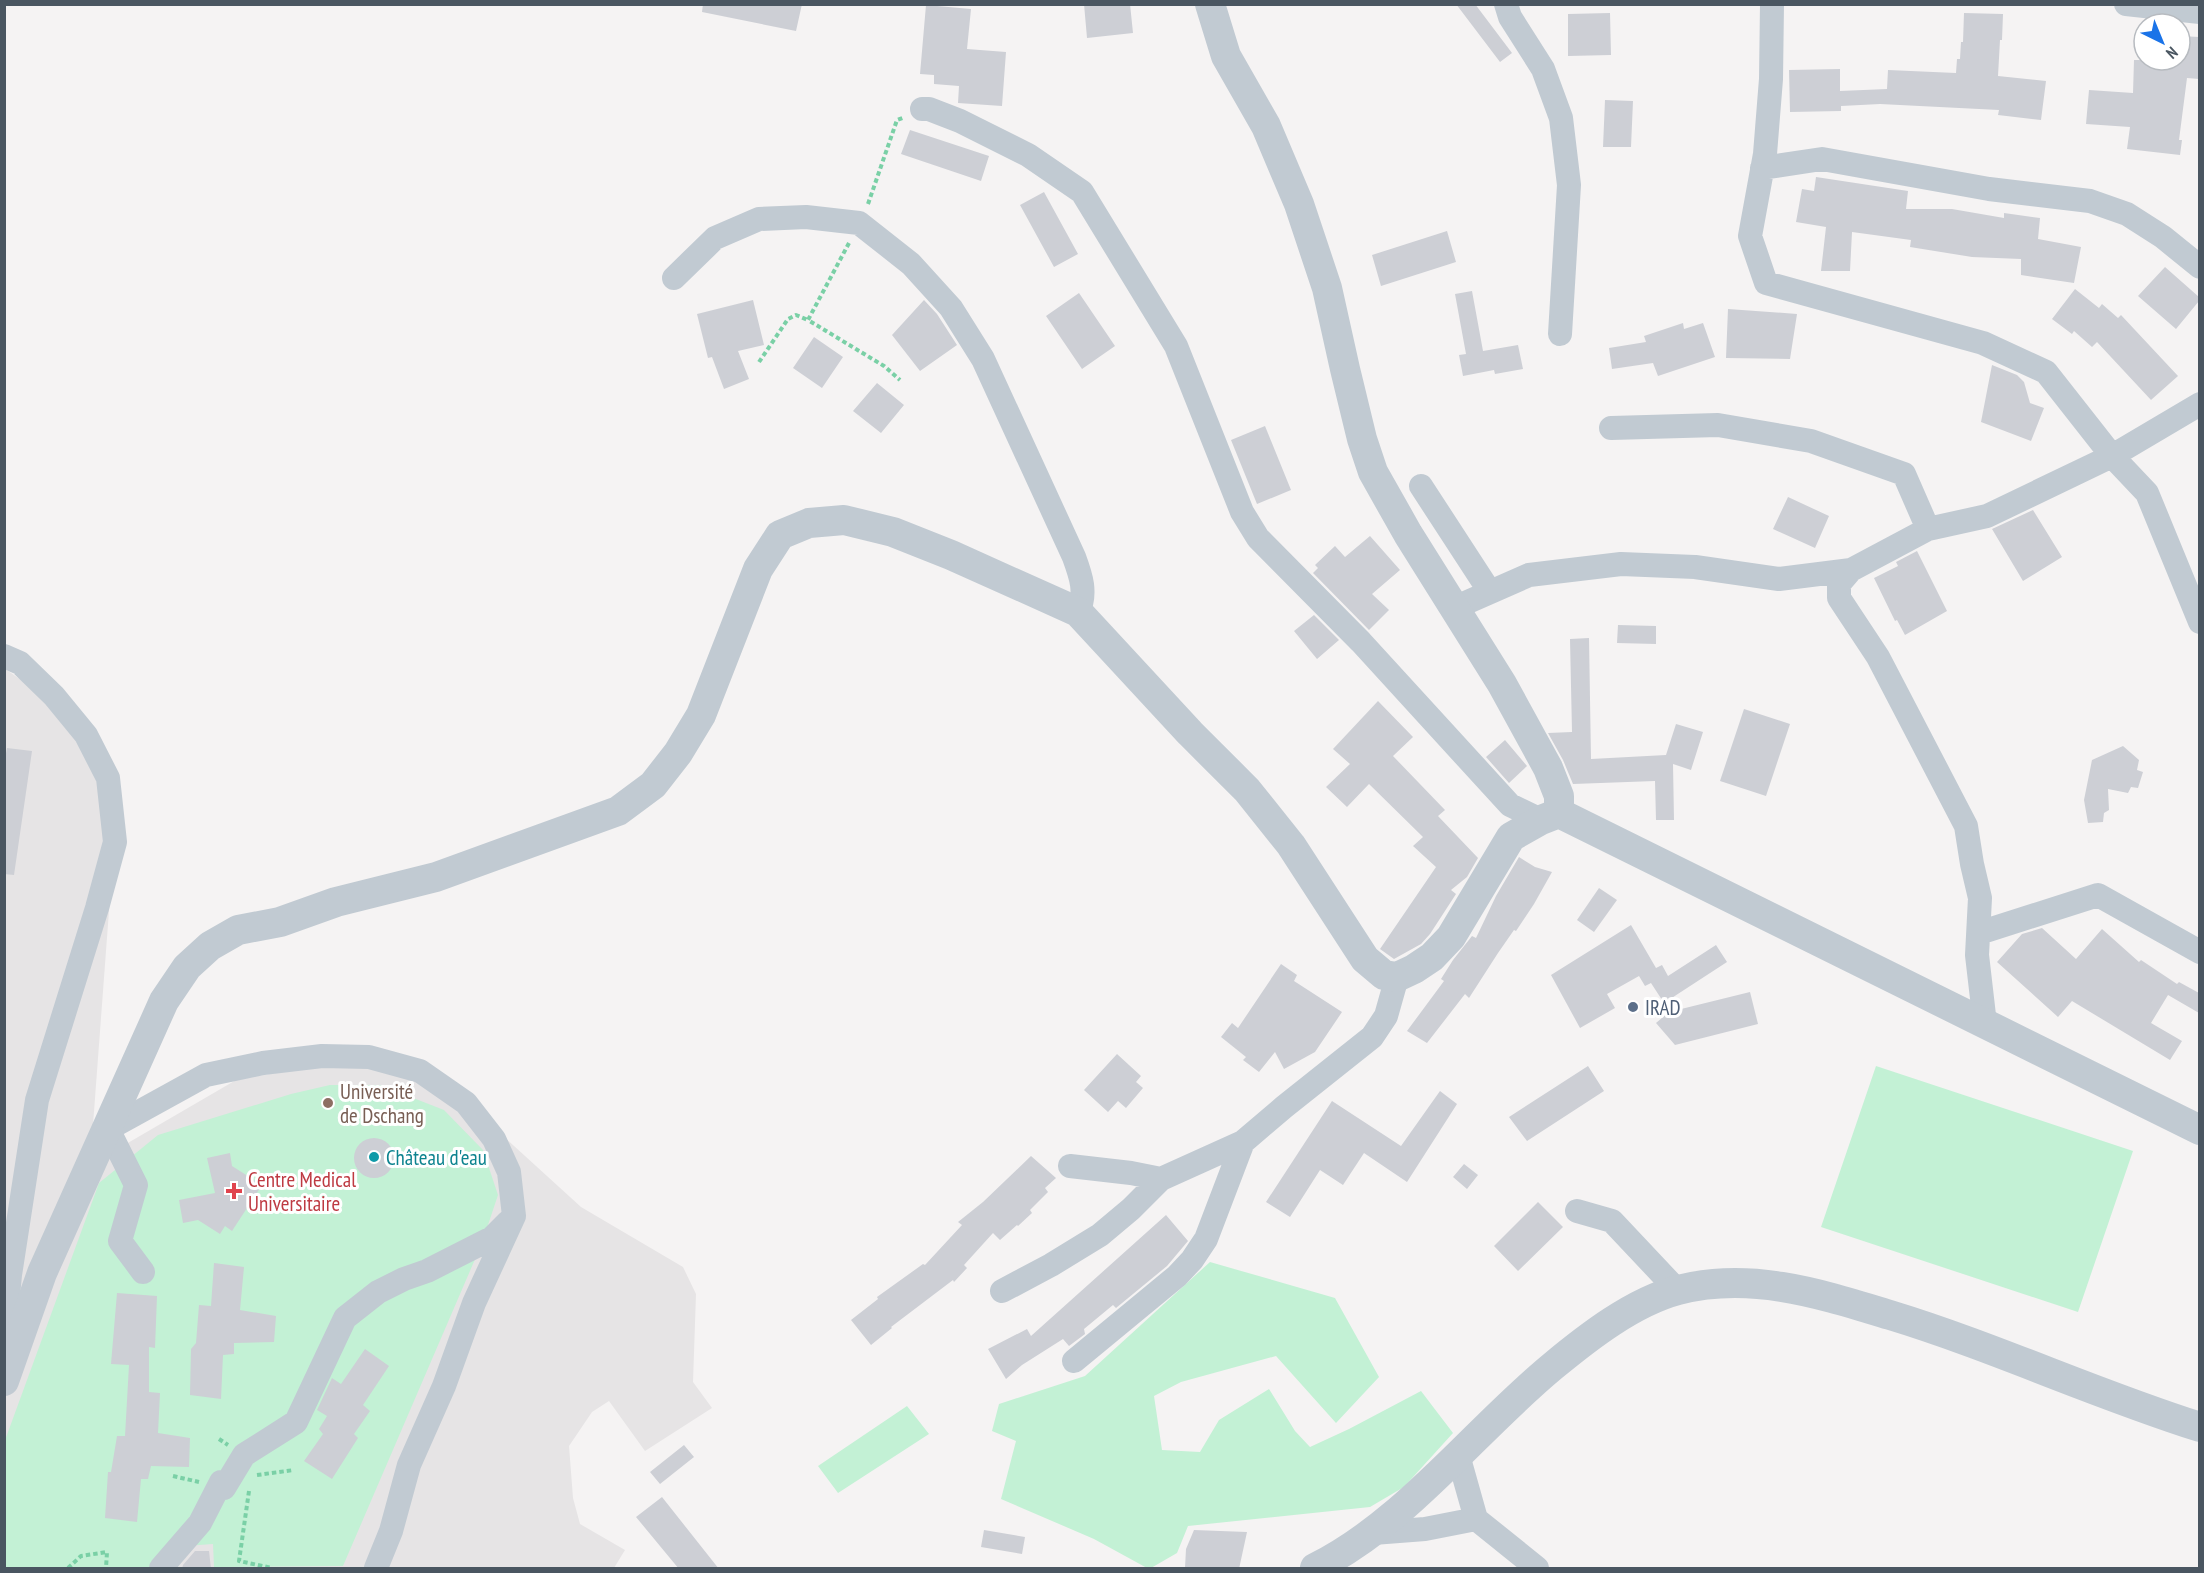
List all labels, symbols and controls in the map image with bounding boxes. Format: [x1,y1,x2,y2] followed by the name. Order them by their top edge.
[2132,12,2192,72] north arrow
[2162,43,2182,63] text: N
[1645,994,1680,1021] place label: IRAD
[1626,1000,1640,1014] marker: IRAD
[340,1078,424,1129] place label: Université de Dschang
[321,1096,335,1110] marker: Université de Dschang
[386,1144,487,1171] place label: Château d'eau
[367,1150,381,1164] marker: Château d'eau
[248,1166,356,1217] place label: Centre Medical Universitaire
[225,1182,243,1200] marker: Centre Medical Universitaire

